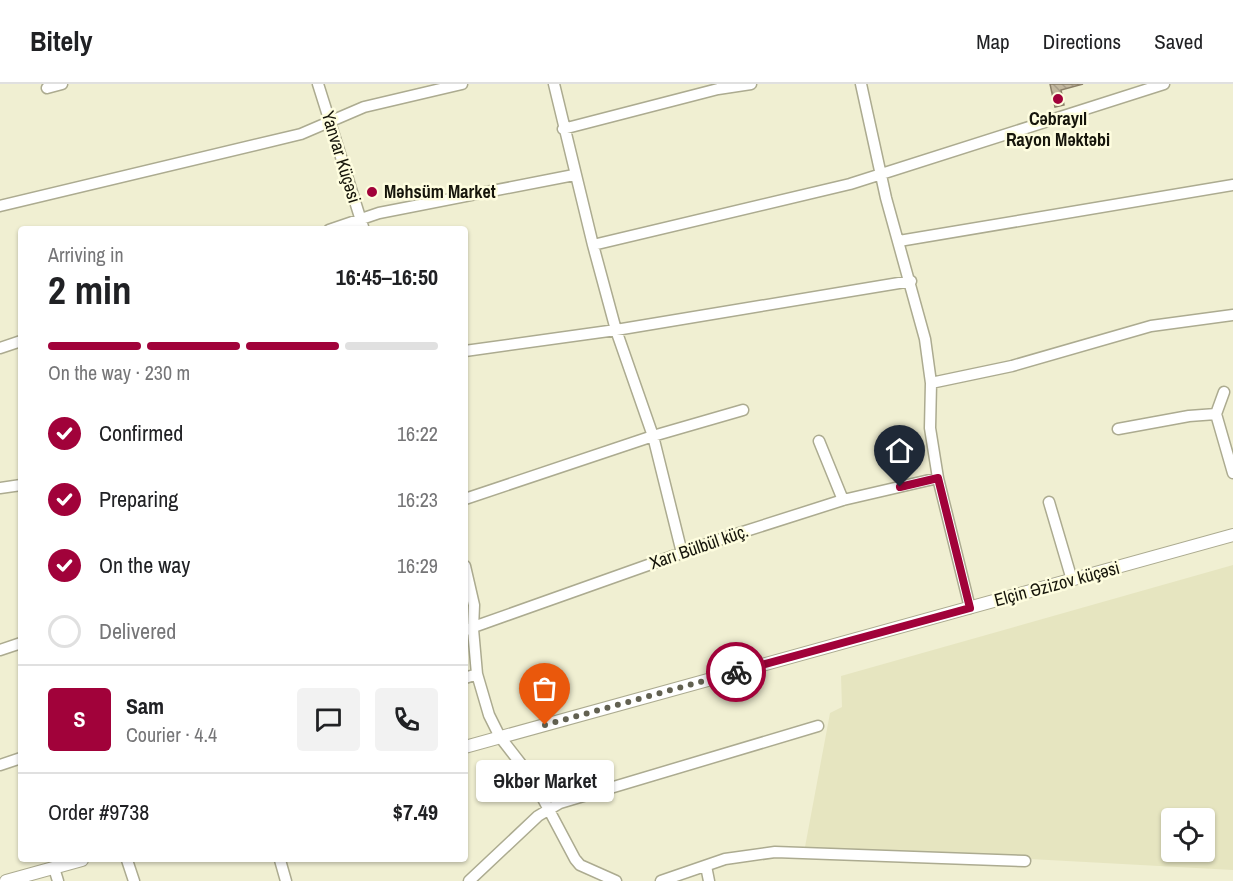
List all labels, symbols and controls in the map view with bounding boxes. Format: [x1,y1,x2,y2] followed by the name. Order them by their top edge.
[30,22,93,60] text: Bitely
[976,27,1010,56] text: Map
[1043,27,1121,56] text: Directions
[1154,27,1203,56] text: Saved
[1051,92,1065,106] marker: Cəbrayıl Rayon Məktəbi
[1006,106,1110,152] place label: Cəbrayıl Rayon Məktəbi
[316,108,367,206] street label: Yanvar Küçəsi
[384,179,496,204] place label: Məhsüm Market
[365,185,379,199] marker: Məhsüm Market
[48,241,124,268] text: Arriving in
[336,262,438,292] text: 16:45–16:50
[48,264,132,316] text: 2 min
[48,359,190,386] text: On the way · 230 m
[48,417,81,450] icon: check
[99,418,183,448] text: Confirmed
[397,420,438,447] text: 16:22
[874,425,925,487] pin
[883,434,916,467] icon: home
[48,483,81,516] icon: check
[99,484,178,514] text: Preparing
[397,486,438,513] text: 16:23
[646,518,752,575] street label: Xarı Bülbül küç.
[48,549,81,582] icon: check
[99,550,190,580] text: On the way
[397,552,438,579] text: 16:29
[991,555,1122,612] street label: Elçin Əzizov küçəsi
[99,616,176,646] text: Delivered
[706,642,766,702] courier
[720,656,753,689] icon: bike
[519,663,570,725] pin
[528,672,561,705] icon: bag
[297,688,360,751] button: chat
[375,688,438,751] button: phone
[126,691,164,721] text: Sam
[73,704,86,734] text: S
[126,721,217,748] text: Courier · 4.4
[476,761,614,803] callout: Əkbər Market
[493,767,597,794] text: Əkbər Market
[48,797,149,827] text: Order #9738
[393,797,438,827] text: $7.49
[1161,808,1215,862] map controls
[1161,808,1215,862] button: locate

